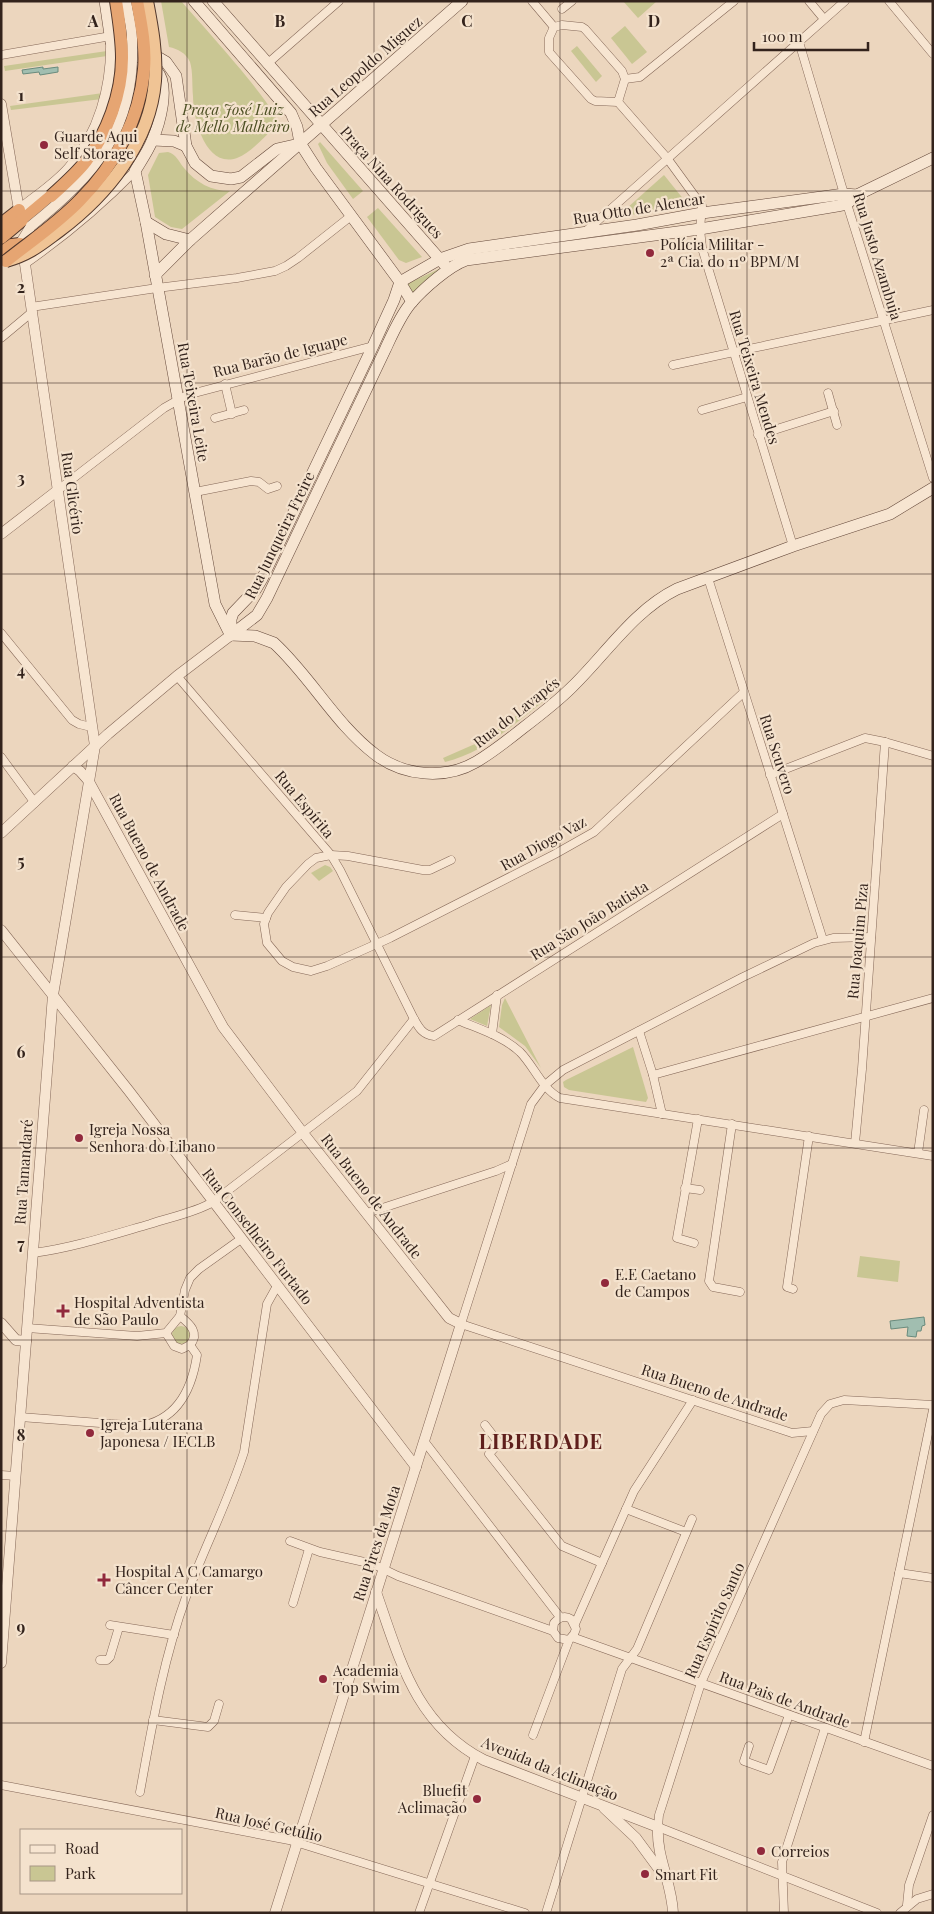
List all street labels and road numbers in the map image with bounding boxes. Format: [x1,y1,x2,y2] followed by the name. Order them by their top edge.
[304,11,426,121] street label: Rua Leopoldo Miguez
[336,122,448,242] street label: Praça Nina Rodrigues
[571,188,707,228] street label: Rua Otto de Alencar
[849,190,907,323] street label: Rua Justo Azambuja
[725,307,785,447] street label: Rua Teixeira Mendes
[211,329,349,381] street label: Rua Barão de Iguape
[174,341,214,463] street label: Rua Teixeira Leite
[57,451,89,535] street label: Rua Glicério
[239,468,319,602] street label: Rua Junqueira Freire
[469,672,563,752] street label: Rua do Lavapés
[756,711,800,797] street label: Rua Scuvero
[271,766,339,842] street label: Rua Espírita
[105,790,195,934] street label: Rua Bueno de Andrade
[496,811,590,875] street label: Rua Diogo Vaz
[526,875,652,964] street label: Rua São João Batista
[842,882,872,1000] street label: Rua Joaquim Piza
[9,1119,37,1225] street label: Rua Tamandaré
[317,1130,427,1262] street label: Rua Bueno de Andrade
[198,1164,318,1308] street label: Rua Conselheiro Furtado
[639,1359,791,1425] street label: Rua Bueno de Andrade
[348,1482,404,1603] street label: Rua Pires da Mota
[679,1559,749,1681] street label: Rua Espírito Santo
[717,1666,853,1732] street label: Rua Pais de Andrade
[478,1731,621,1805] street label: Avenida da Aclimação
[213,1802,325,1846] street label: Rua José Getúlio

